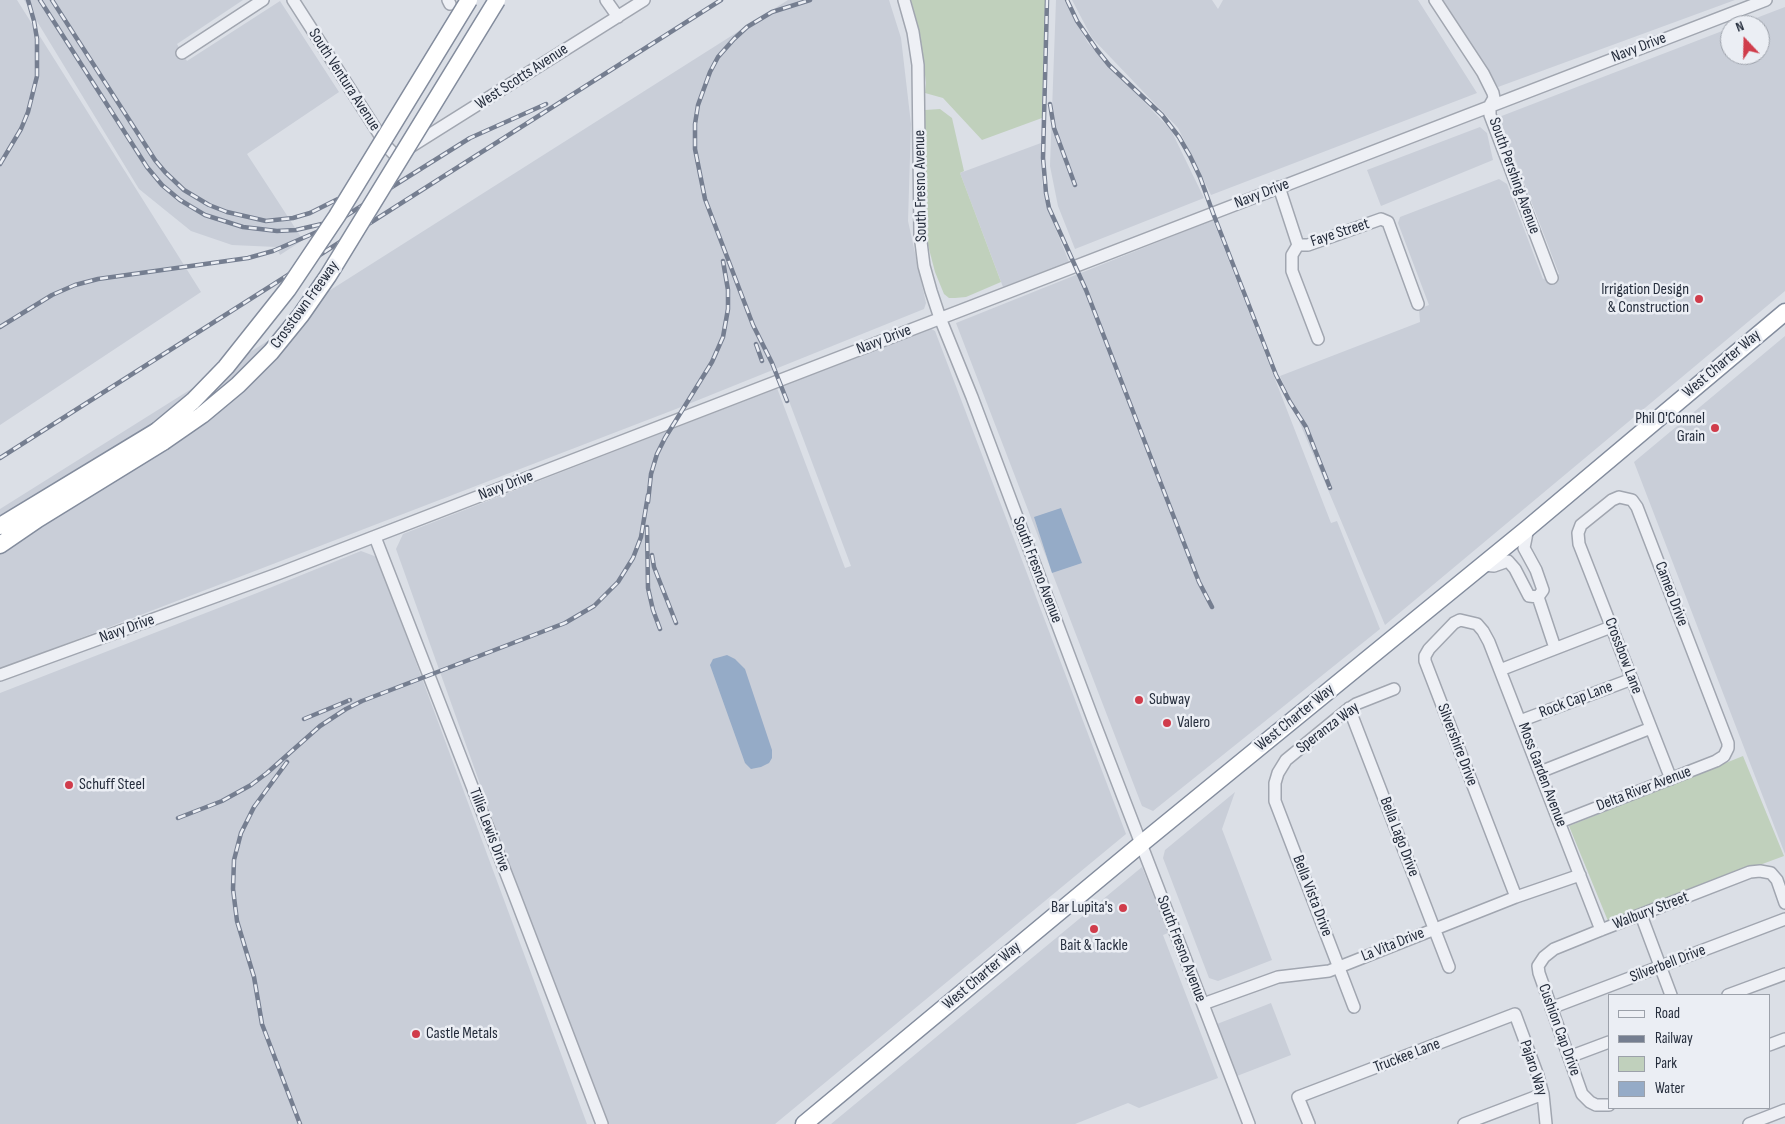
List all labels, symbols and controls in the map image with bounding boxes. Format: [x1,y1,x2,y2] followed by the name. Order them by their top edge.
[1720,15,1770,65] north arrow
[1733,17,1746,36] text: N
[304,25,384,135] street label: South Ventura Avenue
[1609,29,1669,67] street label: Navy Drive
[472,40,572,114] street label: West Scotts Avenue
[1484,115,1544,237] street label: South Pershing Avenue
[910,130,932,242] street label: South Fresno Avenue
[1232,175,1292,213] street label: Navy Drive
[1308,215,1372,251] street label: Faye Street
[267,257,343,353] street label: Crosstown Freeway
[1601,280,1689,318] place label: Irrigation Design & Construction
[1693,293,1705,305] marker: Irrigation Design & Construction
[854,321,914,359] street label: Navy Drive
[1679,326,1765,402] street label: West Charter Way
[1635,409,1705,447] place label: Phil O'Connel Grain
[1709,422,1721,434] marker: Phil O'Connel Grain
[476,467,536,505] street label: Navy Drive
[1008,514,1066,626] street label: South Fresno Avenue
[1650,559,1692,629] street label: Cameo Drive
[97,610,157,648] street label: Navy Drive
[1600,615,1646,697] street label: Crossbow Lane
[1537,677,1615,723] street label: Rock Cap Lane
[1252,680,1338,756] street label: West Charter Way
[1149,690,1190,710] place label: Subway
[1133,694,1145,706] marker: Subway
[1293,698,1363,758] street label: Speranza Way
[1433,701,1481,789] street label: Silvershire Drive
[1177,713,1210,733] place label: Valero
[1161,717,1173,729] marker: Valero
[1513,720,1571,830] street label: Moss Garden Avenue
[1594,762,1694,816] street label: Delta River Avenue
[79,775,145,795] place label: Schuff Steel
[63,779,75,791] marker: Schuff Steel
[464,785,514,875] street label: Tillie Lewis Drive
[1375,794,1423,880] street label: Bella Lago Drive
[1288,853,1336,939] street label: Bella Vista Drive
[1610,888,1692,934] street label: Walbury Street
[1152,893,1210,1005] street label: South Fresno Avenue
[1051,898,1113,918] place label: Bar Lupita's
[1117,902,1129,914] marker: Bar Lupita's
[1088,923,1100,935] marker: Bait & Tackle
[1359,924,1427,966] street label: La Vita Drive
[1060,936,1128,956] place label: Bait & Tackle
[939,938,1025,1014] street label: West Charter Way
[1628,941,1708,987] street label: Silverbell Drive
[1533,981,1585,1079] street label: Cushion Cap Drive
[1608,994,1770,1109] legend
[1655,1004,1680,1023] text: Road
[426,1024,498,1044] place label: Castle Metals
[410,1028,422,1040] marker: Castle Metals
[1655,1029,1693,1048] text: Railway
[1371,1035,1443,1077] street label: Truckee Lane
[1515,1038,1551,1098] street label: Pajaro Way
[1655,1054,1677,1073] text: Park
[1655,1079,1685,1098] text: Water

